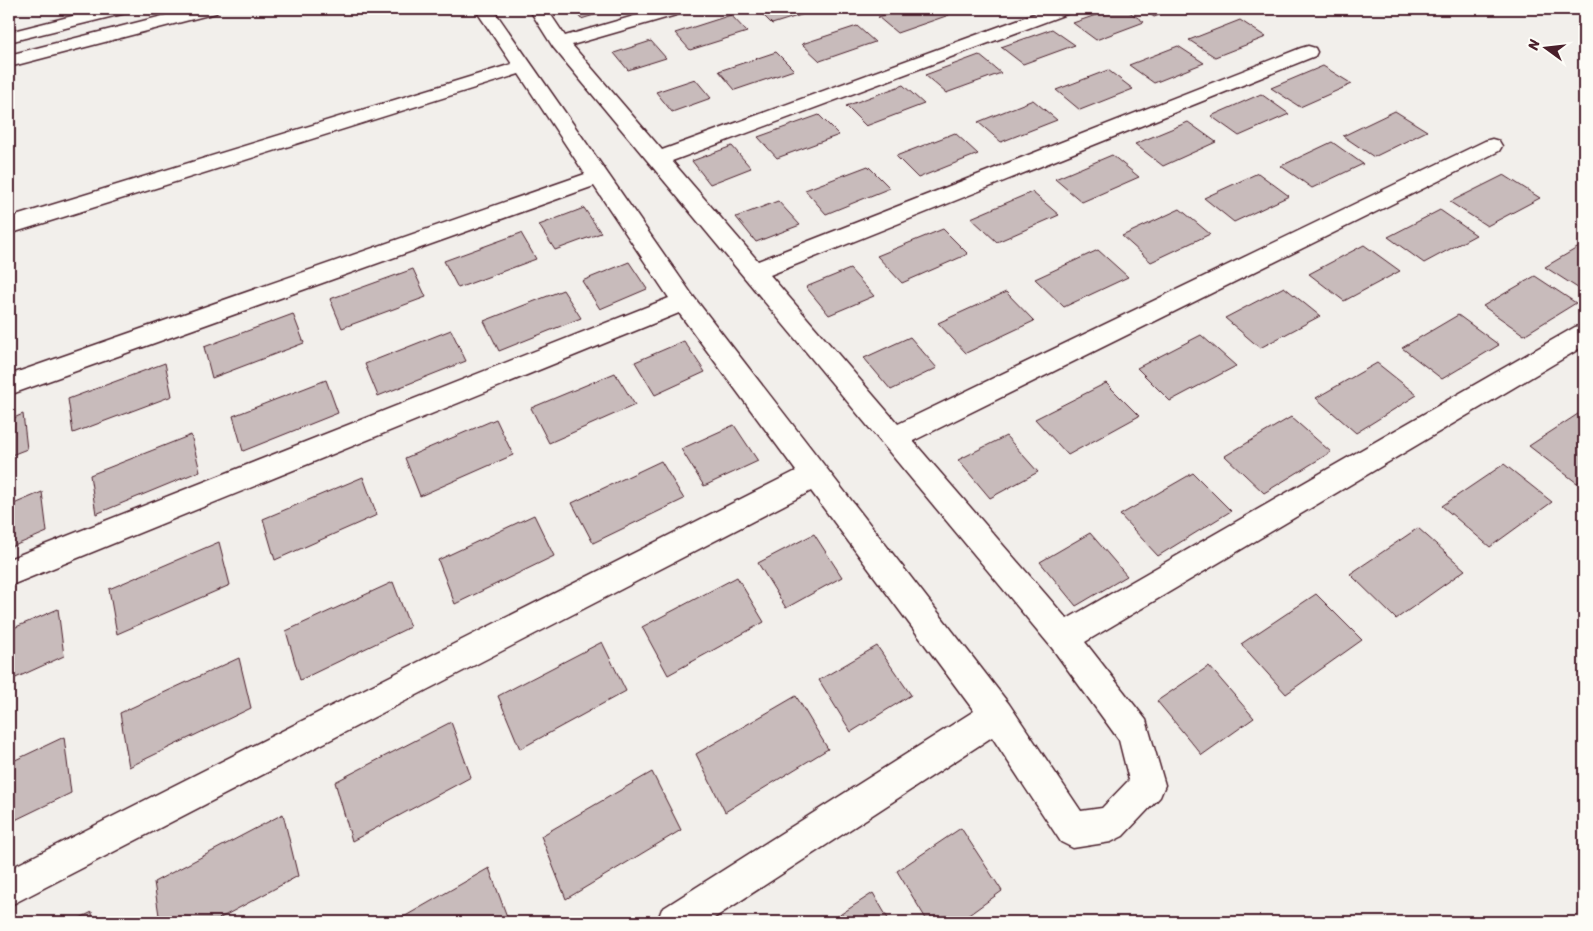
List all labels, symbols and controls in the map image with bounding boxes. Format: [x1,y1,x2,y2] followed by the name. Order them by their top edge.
[1520,22,1570,72] north arrow
[1520,37,1547,54] text: N

